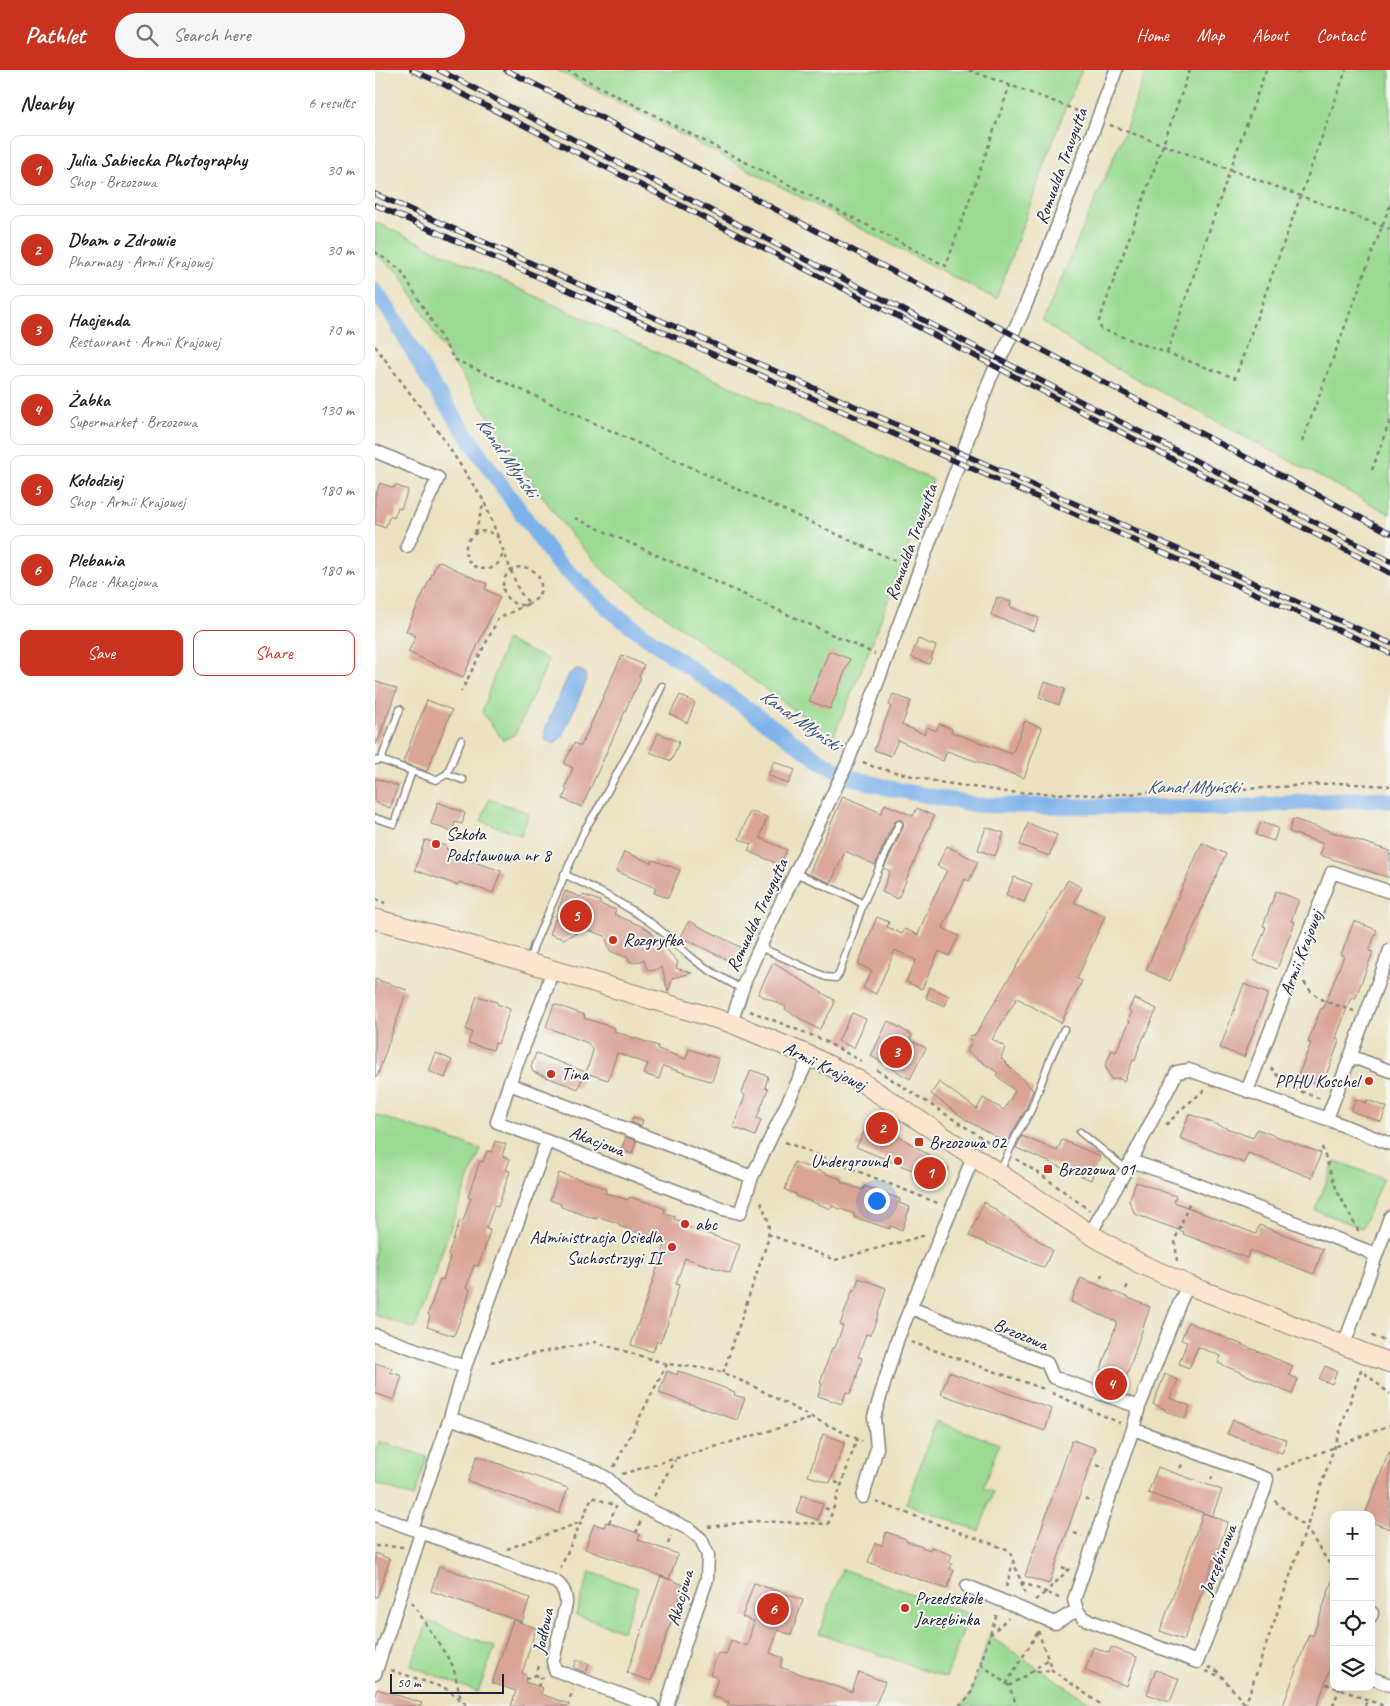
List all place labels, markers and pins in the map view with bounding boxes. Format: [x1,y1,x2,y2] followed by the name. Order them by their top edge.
[446,823,553,866] place label: Szkoła Podstawowa nr 8
[430,838,442,850] marker: Szkoła Podstawowa nr 8
[560,897,592,935] pin: 5
[623,929,684,951] place label: Rozgryfka
[607,934,619,946] marker: Rozgryfka
[880,1033,912,1071] pin: 3
[561,1063,590,1085] place label: Tina
[545,1068,557,1080] marker: Tina
[1275,1070,1362,1092] place label: PPHU Koschel
[1363,1075,1375,1087] marker: PPHU Koschel
[866,1109,898,1147] pin: 2
[929,1131,1008,1153] place label: Brzozowa 02
[913,1136,925,1148] marker: Brzozowa 02
[811,1150,891,1172] place label: Underground
[914,1154,946,1192] pin: 1
[892,1155,904,1167] marker: Underground
[1058,1158,1136,1180] place label: Brzozowa 01
[1042,1163,1054,1175] marker: Brzozowa 01
[695,1213,718,1235] place label: abc
[679,1218,691,1230] marker: abc
[530,1226,666,1269] place label: Administracja Osiedla Suchostrzygi II
[666,1241,678,1253] marker: Administracja Osiedla Suchostrzygi II
[1095,1365,1127,1403] pin: 4
[914,1587,983,1630] place label: Przedszkole Jarzębinka
[757,1590,789,1628] pin: 6
[899,1602,911,1614] marker: Przedszkole Jarzębinka

